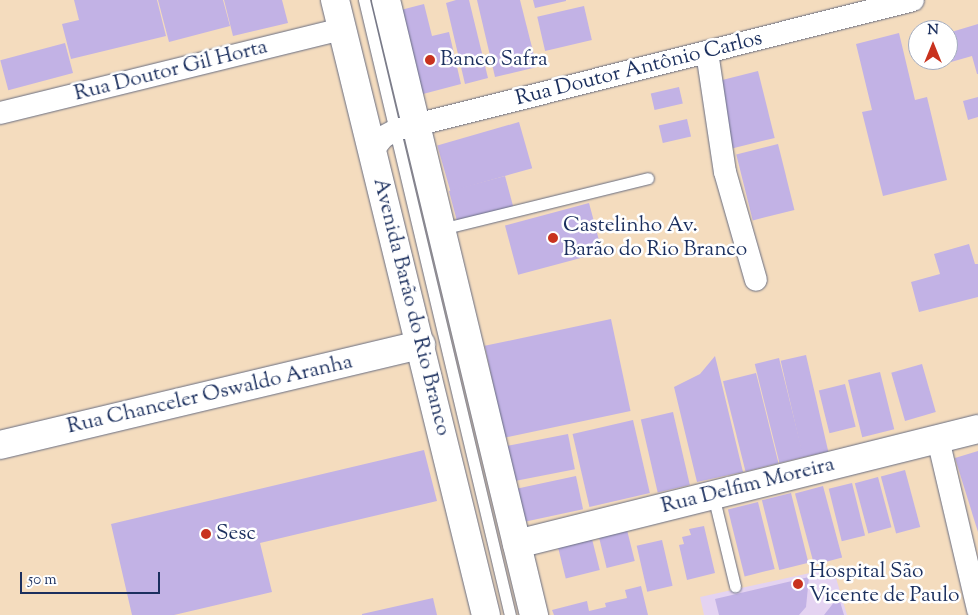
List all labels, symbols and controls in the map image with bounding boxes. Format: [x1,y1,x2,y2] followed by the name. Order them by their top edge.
[908,20,958,70] north arrow
[927,21,939,41] text: N
[513,26,765,112] street label: Rua Doutor Antônio Carlos
[72,35,270,107] street label: Rua Doutor Gil Horta
[440,47,548,73] place label: Banco Safra
[424,54,436,66] marker: Banco Safra
[367,176,455,438] street label: Avenida Barão do Rio Branco
[563,213,747,263] place label: Castelinho Av. Barão do Rio Branco
[547,232,559,244] marker: Castelinho Av. Barão do Rio Branco
[65,350,355,440] street label: Rua Chanceler Oswaldo Aranha
[659,452,837,520] street label: Rua Delfim Moreira
[216,521,256,547] place label: Sesc
[200,528,212,540] marker: Sesc
[809,559,960,609] place label: Hospital São Vicente de Paulo
[22,562,162,594] scale bar
[28,570,57,591] text: 50 m
[791,577,805,591] marker: Hospital São Vicente de Paulo

